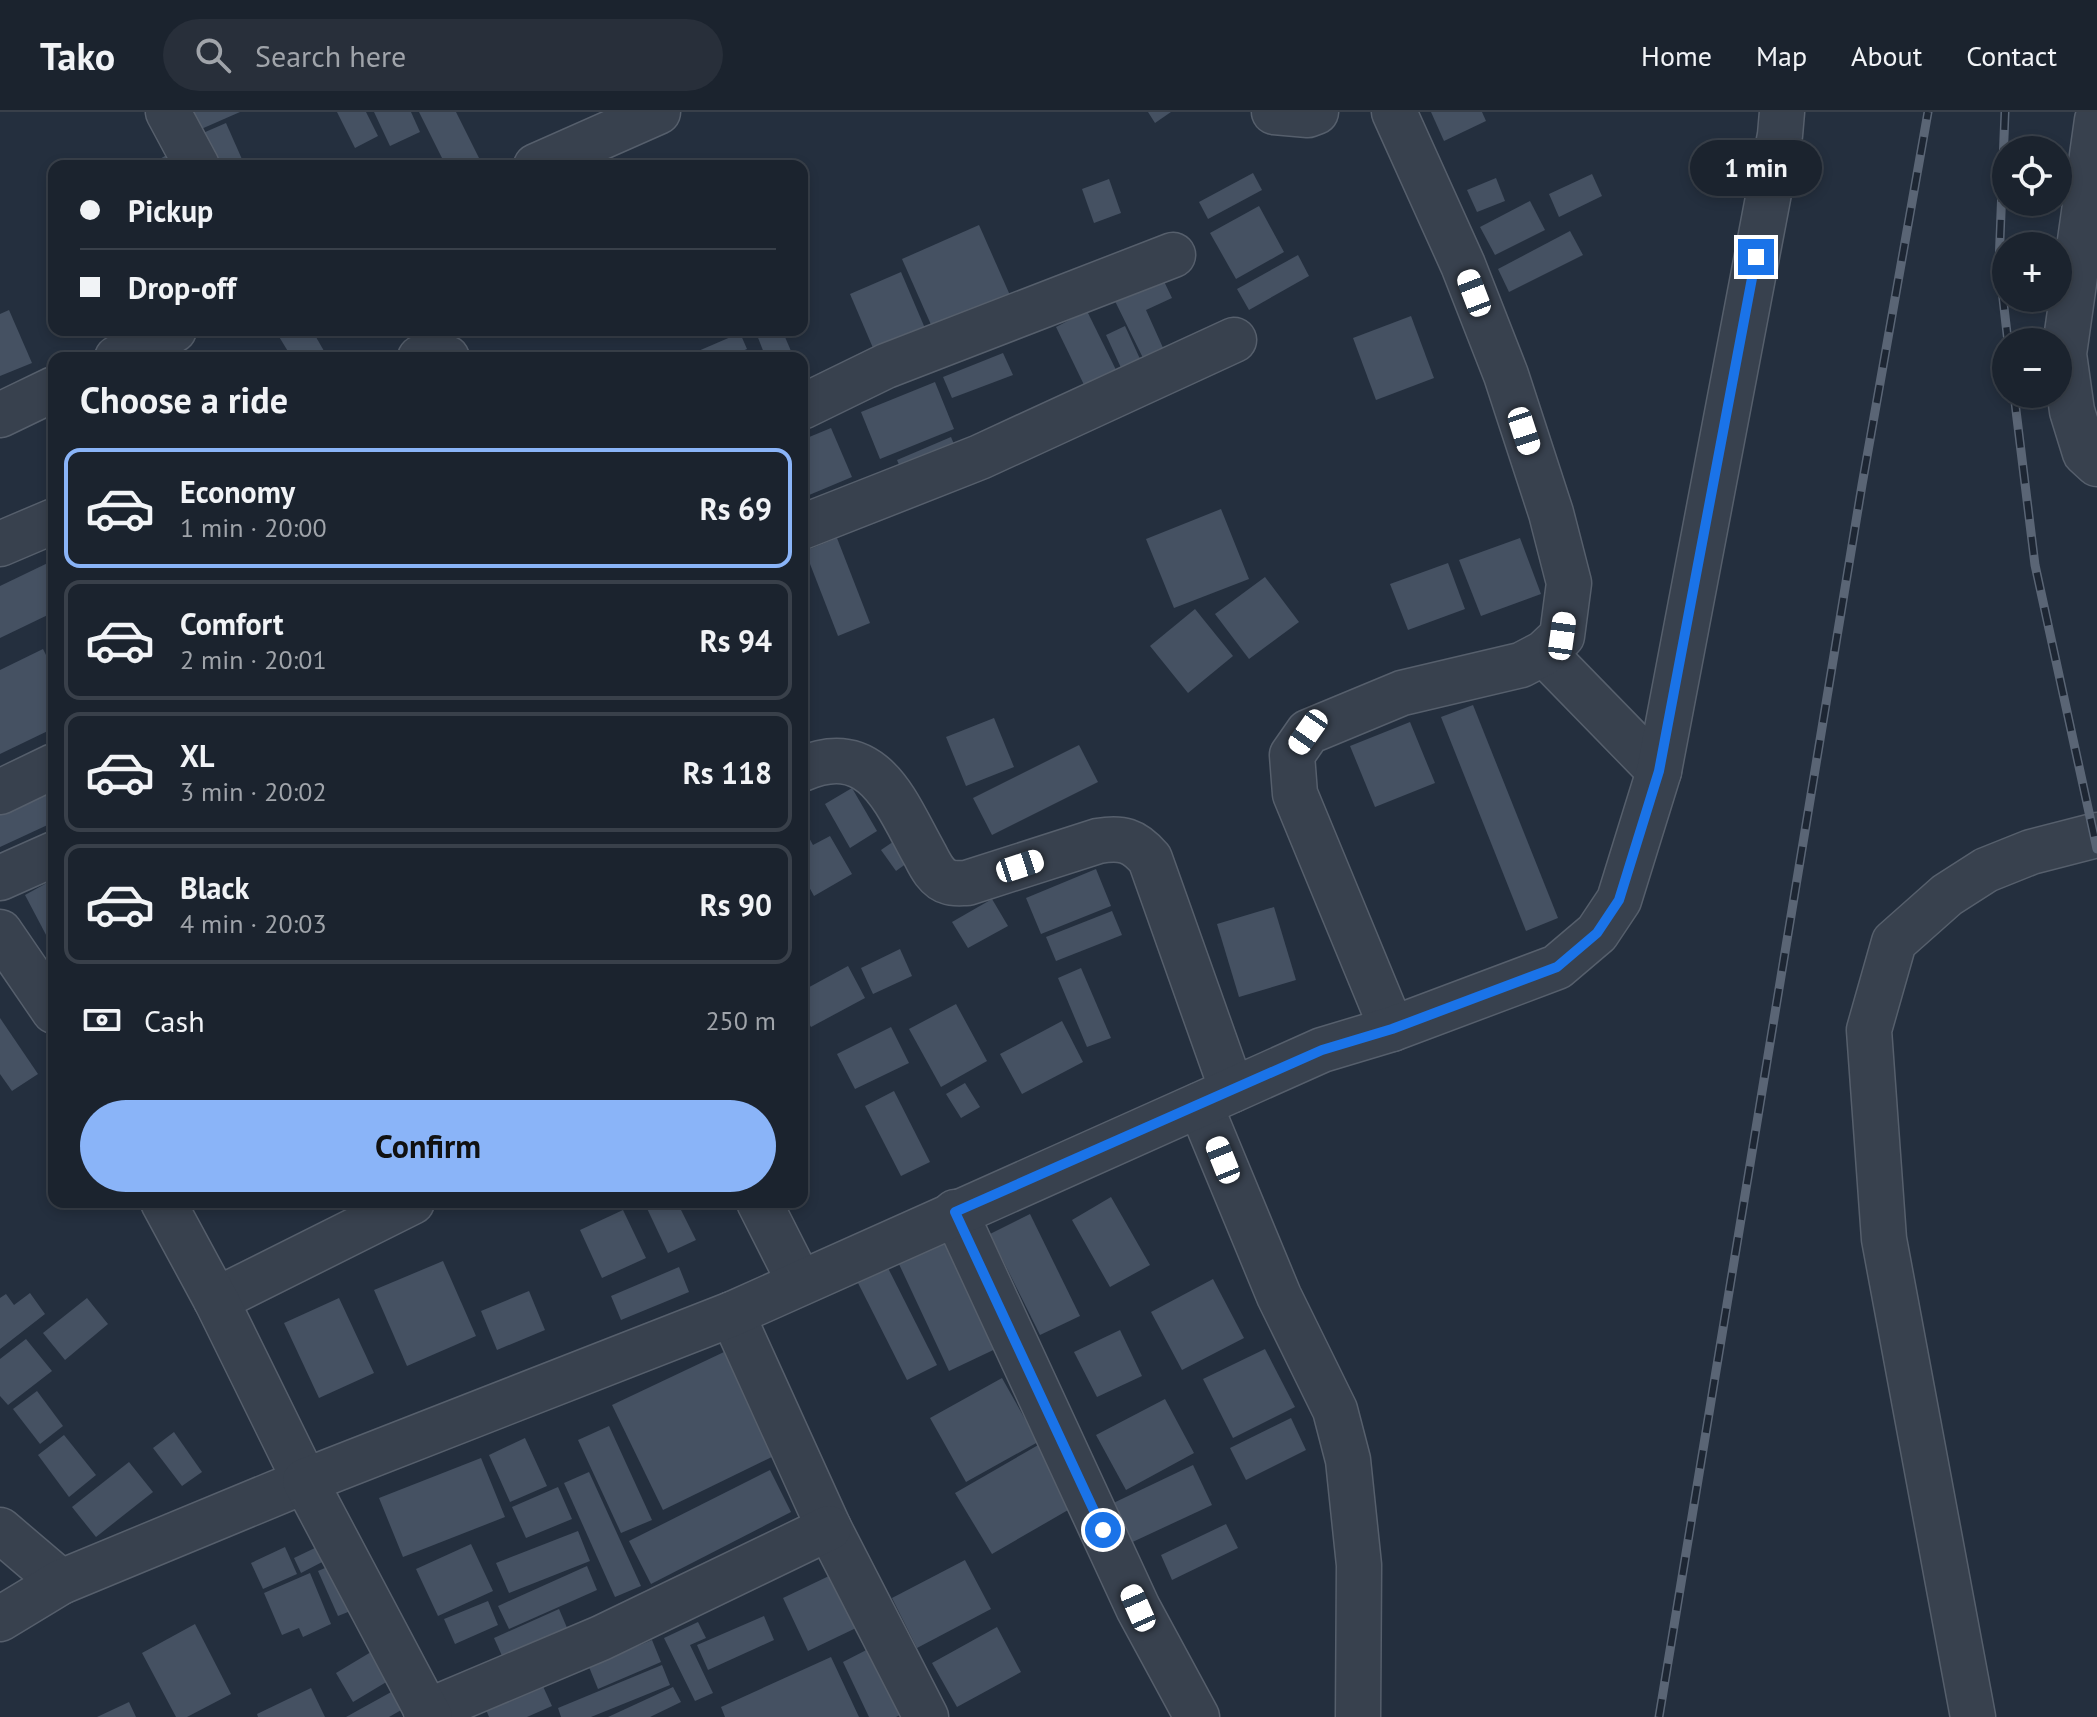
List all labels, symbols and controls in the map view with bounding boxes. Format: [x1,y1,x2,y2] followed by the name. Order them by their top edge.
[163,19,723,91] search box
[40,31,115,80] text: Tako
[191,33,235,77] icon: search
[255,36,406,75] text: Search here
[1641,37,1712,74] text: Home
[1756,37,1807,74] text: Map
[1851,37,1922,74] text: About
[1966,37,2057,74] text: Contact
[1992,136,2072,408] map controls
[1992,136,2072,216] button: locate
[1690,141,1822,197] callout: 1 min
[1724,151,1788,184] text: 1 min
[128,191,213,230] text: Pickup
[1992,232,2072,312] button: +
[1738,239,1774,275] route end
[1454,266,1494,320] car
[128,268,236,307] text: Drop-off
[1992,328,2072,408] button: −
[80,376,288,423] text: Choose a ride
[1505,404,1543,458] car
[84,472,156,544] icon: car
[180,472,295,511] text: Economy
[700,489,772,528] text: Rs 69
[180,511,327,544] text: 1 min · 20:00
[84,604,156,676] icon: car
[180,604,283,643] text: Comfort
[1547,611,1577,661] car
[700,621,772,660] text: Rs 94
[180,643,327,676] text: 2 min · 20:01
[1284,705,1332,759] car
[84,736,156,808] icon: car
[180,736,214,775] text: XL
[683,753,772,792] text: Rs 118
[180,775,327,808] text: 3 min · 20:02
[993,847,1047,885] car
[84,868,156,940] icon: car
[180,868,249,907] text: Black
[700,885,772,924] text: Rs 90
[180,907,327,940] text: 4 min · 20:03
[80,998,124,1042] icon: cash
[144,1001,205,1040] text: Cash
[705,1004,776,1037] text: 250 m
[80,1100,776,1192] button: Confirm
[1203,1133,1243,1187] car
[1085,1512,1121,1548] route start
[1117,1581,1159,1635] car

